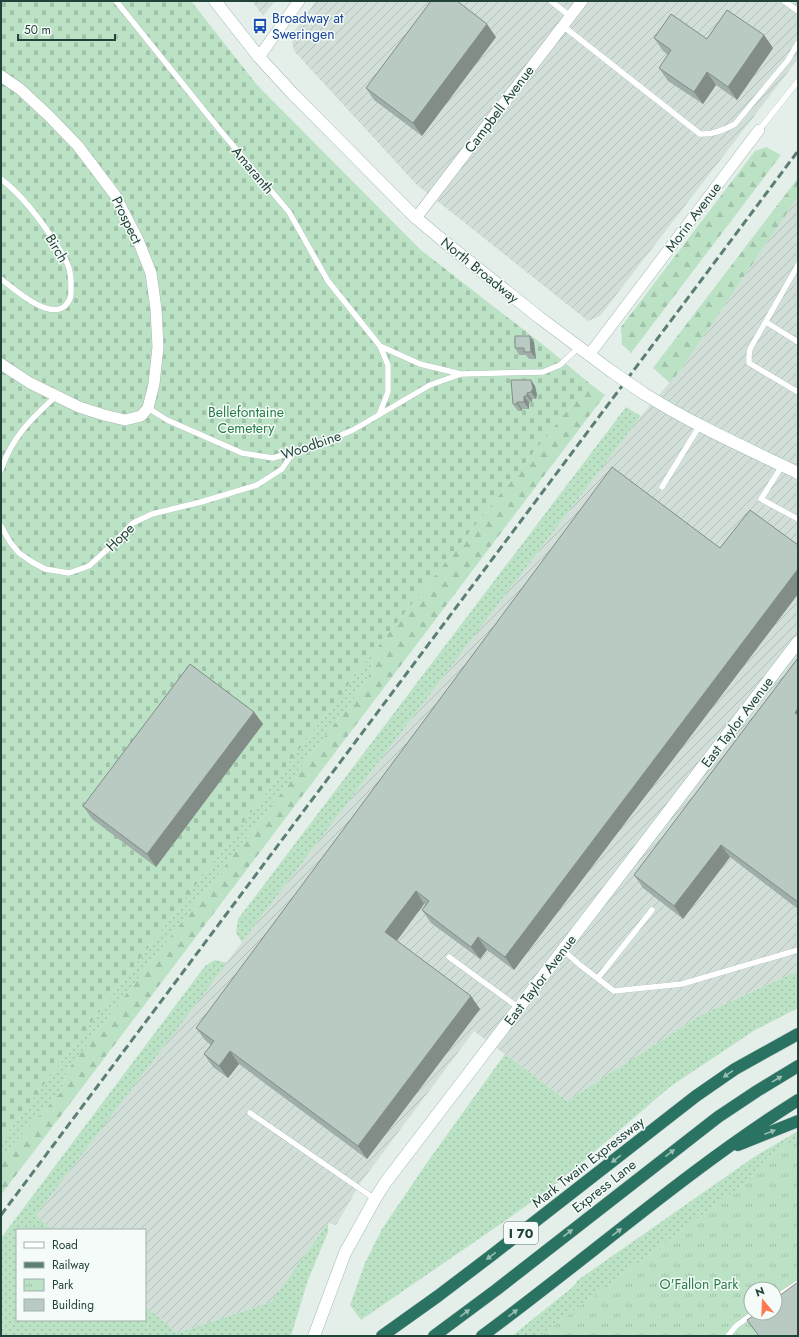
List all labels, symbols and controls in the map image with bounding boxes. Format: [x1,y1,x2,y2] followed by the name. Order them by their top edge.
[272,8,344,44] place label: Broadway at Sweringen
[18,16,115,42] scale bar
[251,17,269,35] bus stop icon: Broadway at Sweringen
[24,21,51,39] text: 50 m
[460,61,538,157] street label: Campbell Avenue
[227,142,279,198] street label: Amaranth
[660,178,726,256] street label: Morin Avenue
[107,193,147,248] street label: Prospect
[41,230,73,266] street label: Birch
[437,232,524,308] street label: North Broadway
[208,402,284,438] park label: Bellefontaine Cemetery
[278,425,344,465] street label: Woodbine
[101,518,139,556] street label: Hope
[696,672,778,772] street label: East Taylor Avenue
[499,930,581,1030] street label: East Taylor Avenue
[723,1070,733,1078] one-way arrow
[771,1075,783,1082] one-way arrow
[528,1111,649,1212] street label: Mark Twain Expressway
[764,1129,776,1135] one-way arrow
[665,1149,676,1157] one-way arrow
[611,1154,622,1163] one-way arrow
[568,1155,640,1217] street label: Express Lane
[504,1222,538,1244] road number: I 70
[612,1228,623,1237] one-way arrow
[16,1229,146,1321] legend
[563,1229,574,1238] one-way arrow
[52,1236,78,1254] text: Road
[486,1251,497,1260] one-way arrow
[52,1256,90,1274] text: Railway
[660,1274,739,1294] park label: O'Fallon Park
[52,1276,74,1294] text: Park
[743,1281,783,1321] north arrow
[753,1283,766,1301] text: N
[52,1296,94,1314] text: Building
[508,1308,519,1317] one-way arrow
[460,1309,471,1317] one-way arrow

